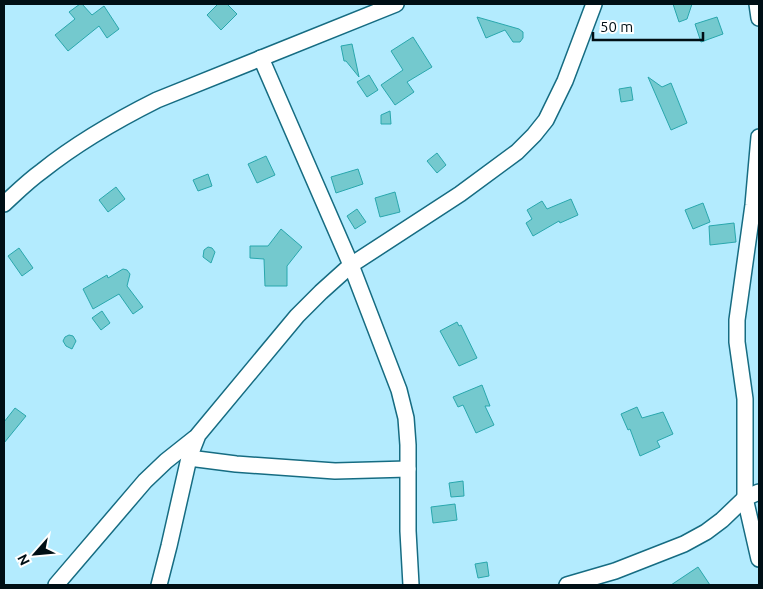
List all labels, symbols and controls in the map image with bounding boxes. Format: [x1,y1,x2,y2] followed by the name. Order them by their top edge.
[593,10,703,42] scale bar
[600,18,633,35] text: 50 m
[10,529,60,579] north arrow
[14,552,33,568] text: N

